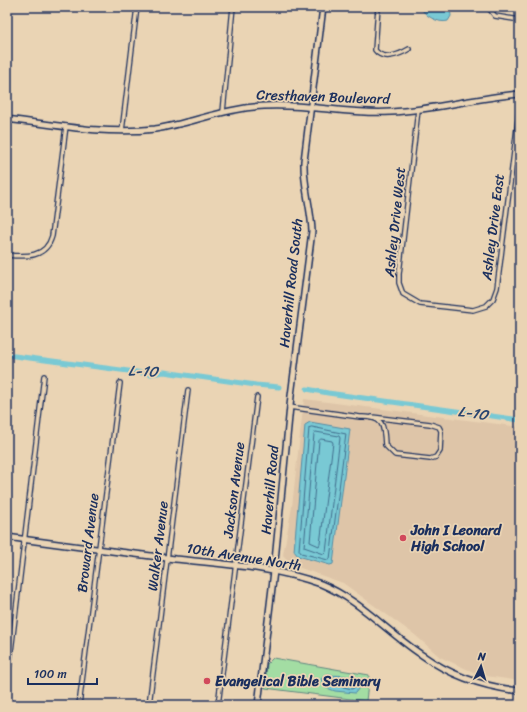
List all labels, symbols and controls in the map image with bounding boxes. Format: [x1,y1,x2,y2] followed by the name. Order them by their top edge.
[256,82,392,112] street label: Cresthaven Boulevard
[377,166,413,279] street label: Ashley Drive West
[474,172,512,283] street label: Ashley Drive East
[272,217,310,349] street label: Haverhill Road South
[128,357,160,385] water label: L-10
[456,398,491,428] water label: L-10
[216,440,252,541] street label: Jackson Avenue
[254,443,286,536] street label: Haverhill Road
[70,492,106,594] street label: Broward Avenue
[140,500,176,592] street label: Walker Avenue
[410,518,502,559] place label: John I Leonard High School
[398,533,408,543] marker: John I Leonard High School
[185,536,303,578] street label: 10th Avenue North
[461,646,501,686] north arrow
[476,647,487,666] text: N
[28,660,97,686] scale bar
[34,663,67,685] text: 100 m
[215,669,381,694] place label: Evangelical Bible Seminary
[202,676,212,686] marker: Evangelical Bible Seminary

